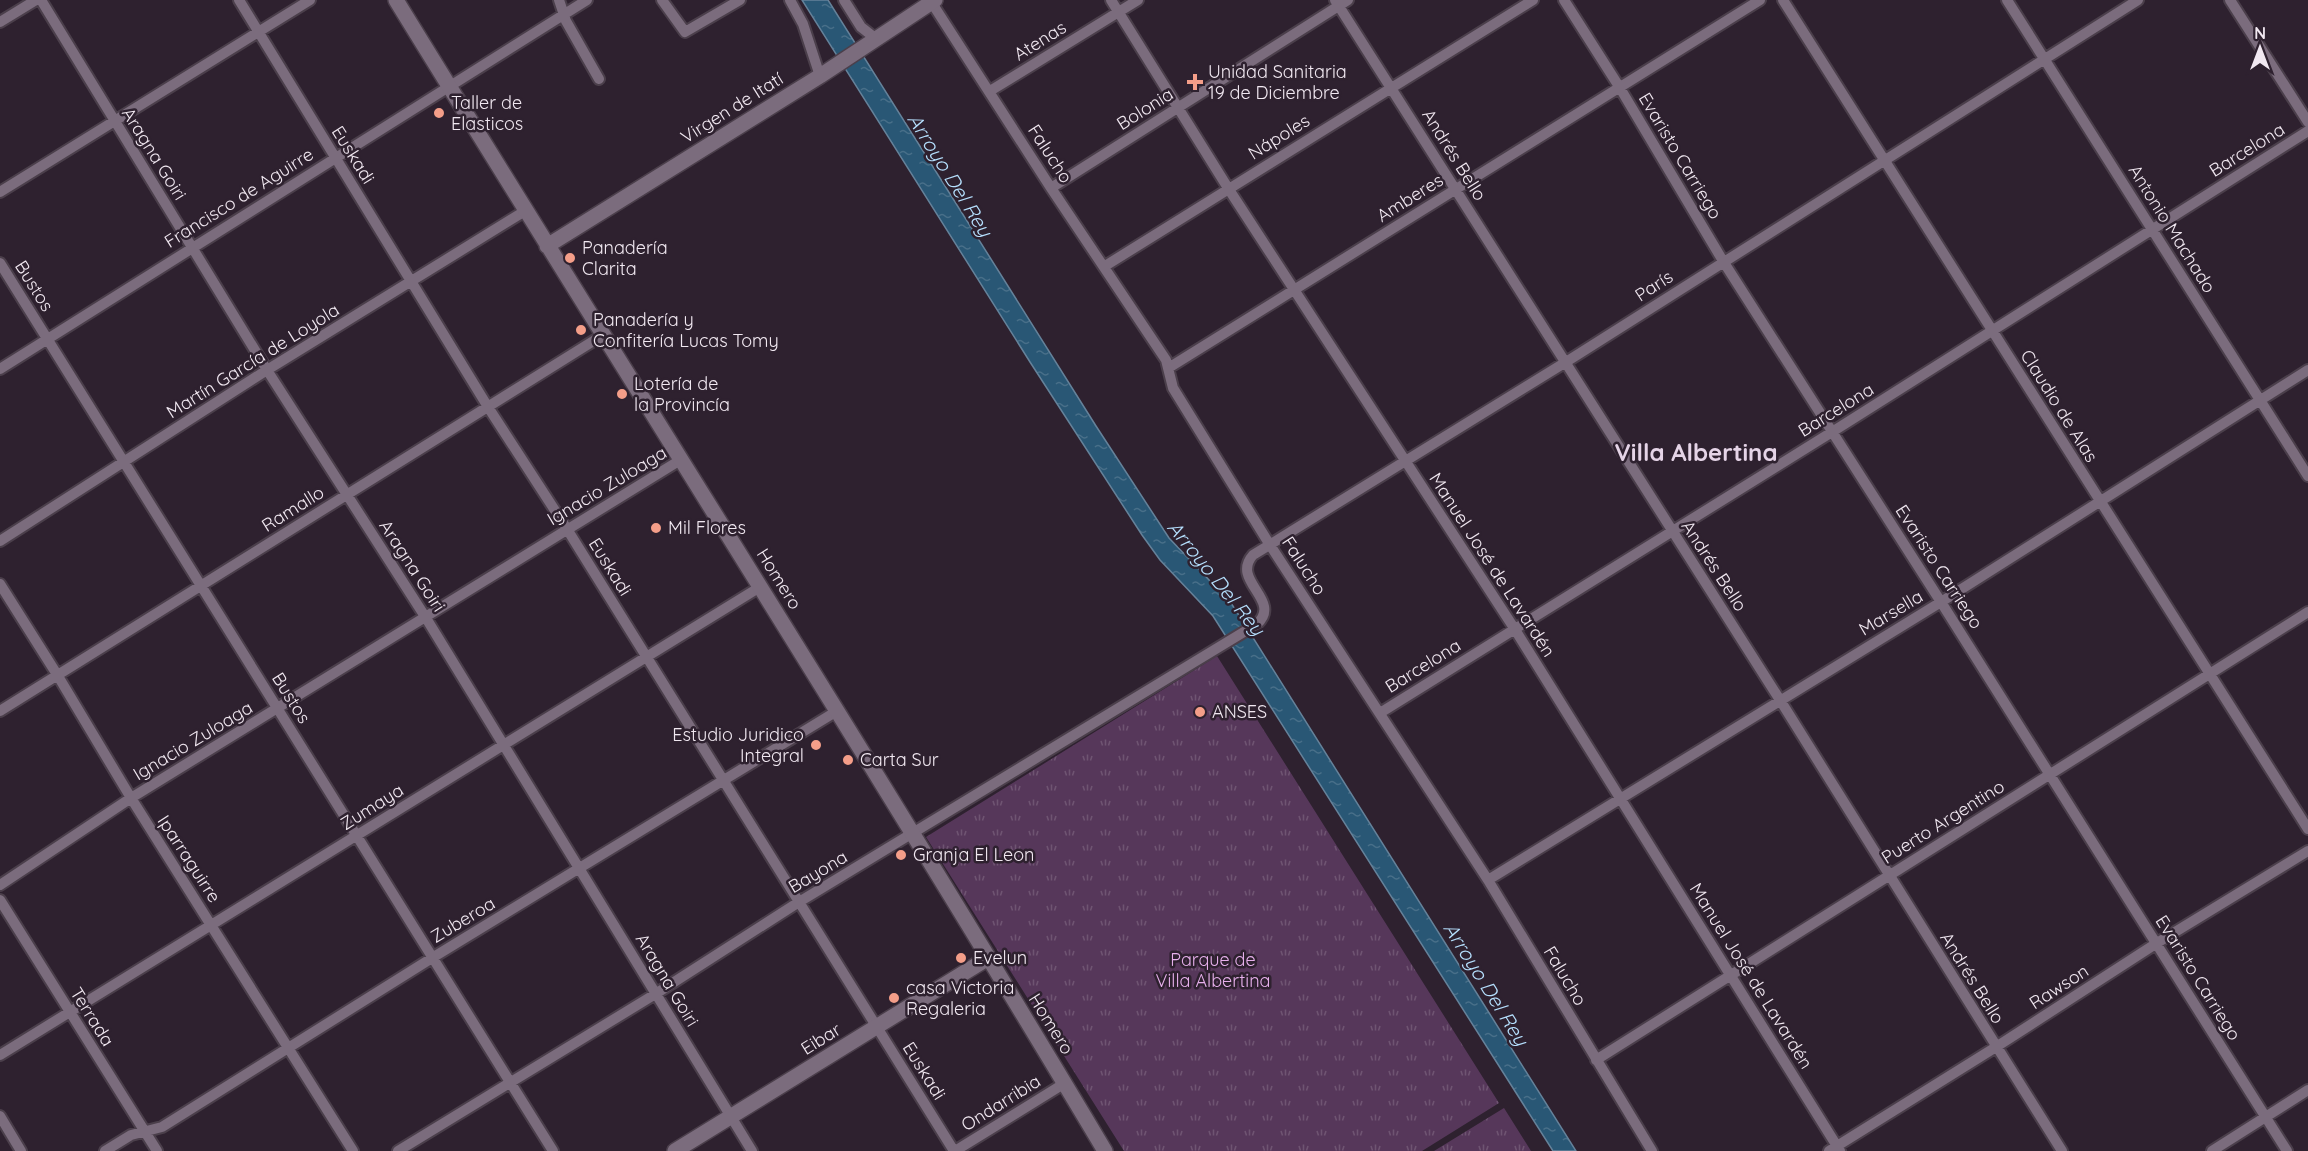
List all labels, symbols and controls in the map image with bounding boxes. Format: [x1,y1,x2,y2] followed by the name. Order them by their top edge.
[1009,16,1070,66] street label: Atenas
[2230,18,2290,78] north arrow
[2254,23,2266,43] text: N
[1208,60,1347,104] place label: Unidad Sanitaria 19 de Diciembre
[676,67,787,148] street label: Virgen de Itatí
[1186,73,1204,91] marker: Unidad Sanitaria 19 de Diciembre
[1112,82,1177,135] street label: Bolonia
[1634,88,1727,223] street label: Evaristo Carriego
[451,91,523,135] place label: Taller de Elasticos
[117,103,192,204] street label: Aragna Goiri
[1417,105,1492,205] street label: Andrés Bello
[432,106,446,120] marker: Taller de Elasticos
[903,109,999,242] water label: Arroyo Del Rey
[1244,109,1314,164] street label: Nápoles
[2205,117,2289,182] street label: Barcelona
[1023,120,1078,187] street label: Falucho
[327,122,380,188] street label: Euskadi
[160,142,317,253] street label: Francisco de Aguirre
[2124,160,2221,297] street label: Antonio Machado
[1372,168,1447,227] street label: Amberes
[582,236,668,280] place label: Panadería Clarita
[563,251,577,265] marker: Panadería Clarita
[10,256,59,315] street label: Bustos
[1630,265,1677,306] street label: París
[162,298,344,423] street label: Martín García de Loyola
[593,308,779,352] place label: Panadería y Confitería Lucas Tomy
[574,323,588,337] marker: Panadería y Confitería Lucas Tomy
[2016,345,2103,466] street label: Claudio de Alas
[634,372,730,416] place label: Lotería de la Provincía
[1794,377,1878,442] street label: Barcelona
[615,387,629,401] marker: Lotería de la Provincía
[1614,437,1778,467] district label: Villa Albertina
[543,441,671,530] street label: Ignacio Zuloaga
[1424,468,1561,661] street label: Manuel José de Lavardén
[257,480,328,537] street label: Ramallo
[1891,500,1988,633] street label: Evaristo Carriego
[1162,515,1271,641] water label: Arroyo Del Rey
[374,516,451,616] street label: Aragna Goiri
[668,516,746,539] place label: Mil Flores
[1676,516,1752,616] street label: Andrés Bello
[649,521,663,535] marker: Mil Flores
[1277,532,1332,599] street label: Falucho
[584,534,637,600] street label: Euskadi
[752,544,807,614] street label: Homero
[1855,585,1927,641] street label: Marsella
[1381,633,1465,698] street label: Barcelona
[267,668,316,727] street label: Bustos
[129,696,257,785] street label: Ignacio Zuloaga
[1212,700,1267,723] place label: ANSES
[1193,705,1207,719] marker: ANSES
[672,723,804,767] place label: Estudio Juridico Integral
[809,738,823,752] marker: Estudio Juridico Integral
[860,748,939,771] place label: Carta Sur
[841,753,855,767] marker: Carta Sur
[1877,775,2009,869] street label: Puerto Argentino
[336,778,408,835] street label: Zumaya
[153,811,226,907] street label: Iparraguirre
[913,843,1035,866] place label: Granja El Leon
[784,845,852,898] street label: Bayona
[894,848,908,862] marker: Granja El Leon
[1685,878,1818,1073] street label: Manuel José de Lavardén
[426,891,499,948] street label: Zuberoa
[2151,911,2246,1045] street label: Evaristo Carriego
[1439,918,1535,1051] water label: Arroyo Del Rey
[1935,928,2010,1028] street label: Andrés Bello
[631,929,704,1031] street label: Aragna Goiri
[1539,942,1592,1010] street label: Falucho
[973,946,1027,969] place label: Evelun
[1156,948,1270,992] park label: Parque de Villa Albertina
[954,951,968,965] marker: Evelun
[2025,959,2093,1014] street label: Rawson
[906,976,1014,1020] place label: casa Victoria Regaleria
[65,983,119,1050] street label: Terrada
[1024,989,1079,1059] street label: Homero
[887,991,901,1005] marker: casa Victoria Regaleria
[796,1017,845,1060] street label: Eibar
[898,1038,951,1104] street label: Euskadi
[957,1069,1045,1136] street label: Ondarribia

